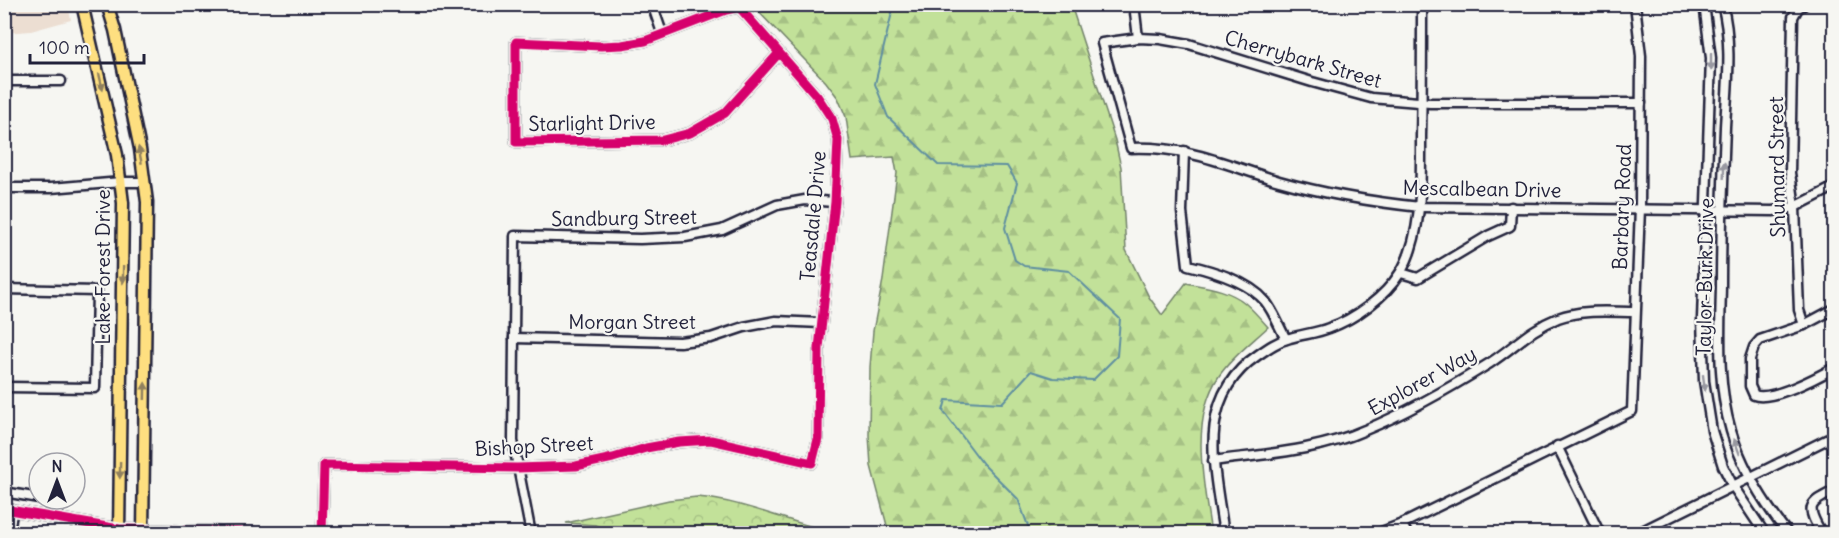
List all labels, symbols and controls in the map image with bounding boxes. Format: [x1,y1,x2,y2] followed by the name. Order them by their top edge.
[1222,24,1385,93] street label: Cherrybark Street
[30,27,144,65] scale bar
[39,36,90,59] text: 100 m
[1706,53,1716,72] one-way arrow
[96,73,106,91] one-way arrow
[1763,96,1790,238] street label: Shumard Street
[528,109,656,136] street label: Starlight Drive
[1607,143,1636,271] street label: Barbary Road
[136,145,145,164] one-way arrow
[794,150,831,282] street label: Teasdale Drive
[1719,161,1728,180] one-way arrow
[1402,175,1562,202] street label: Mescalbean Drive
[90,189,115,345] street label: Lake Forest Drive
[1691,198,1718,356] street label: Taylor-Burk Drive
[551,204,697,231] street label: Sandburg Street
[119,265,128,284] one-way arrow
[568,309,696,334] street label: Morgan Street
[1363,341,1480,421] street label: Explorer Way
[1700,374,1709,393] one-way arrow
[140,382,150,401] one-way arrow
[474,430,594,461] street label: Bishop Street
[1732,438,1741,456] one-way arrow
[27,451,87,511] north arrow
[51,456,63,476] text: N
[115,460,125,479] one-way arrow

